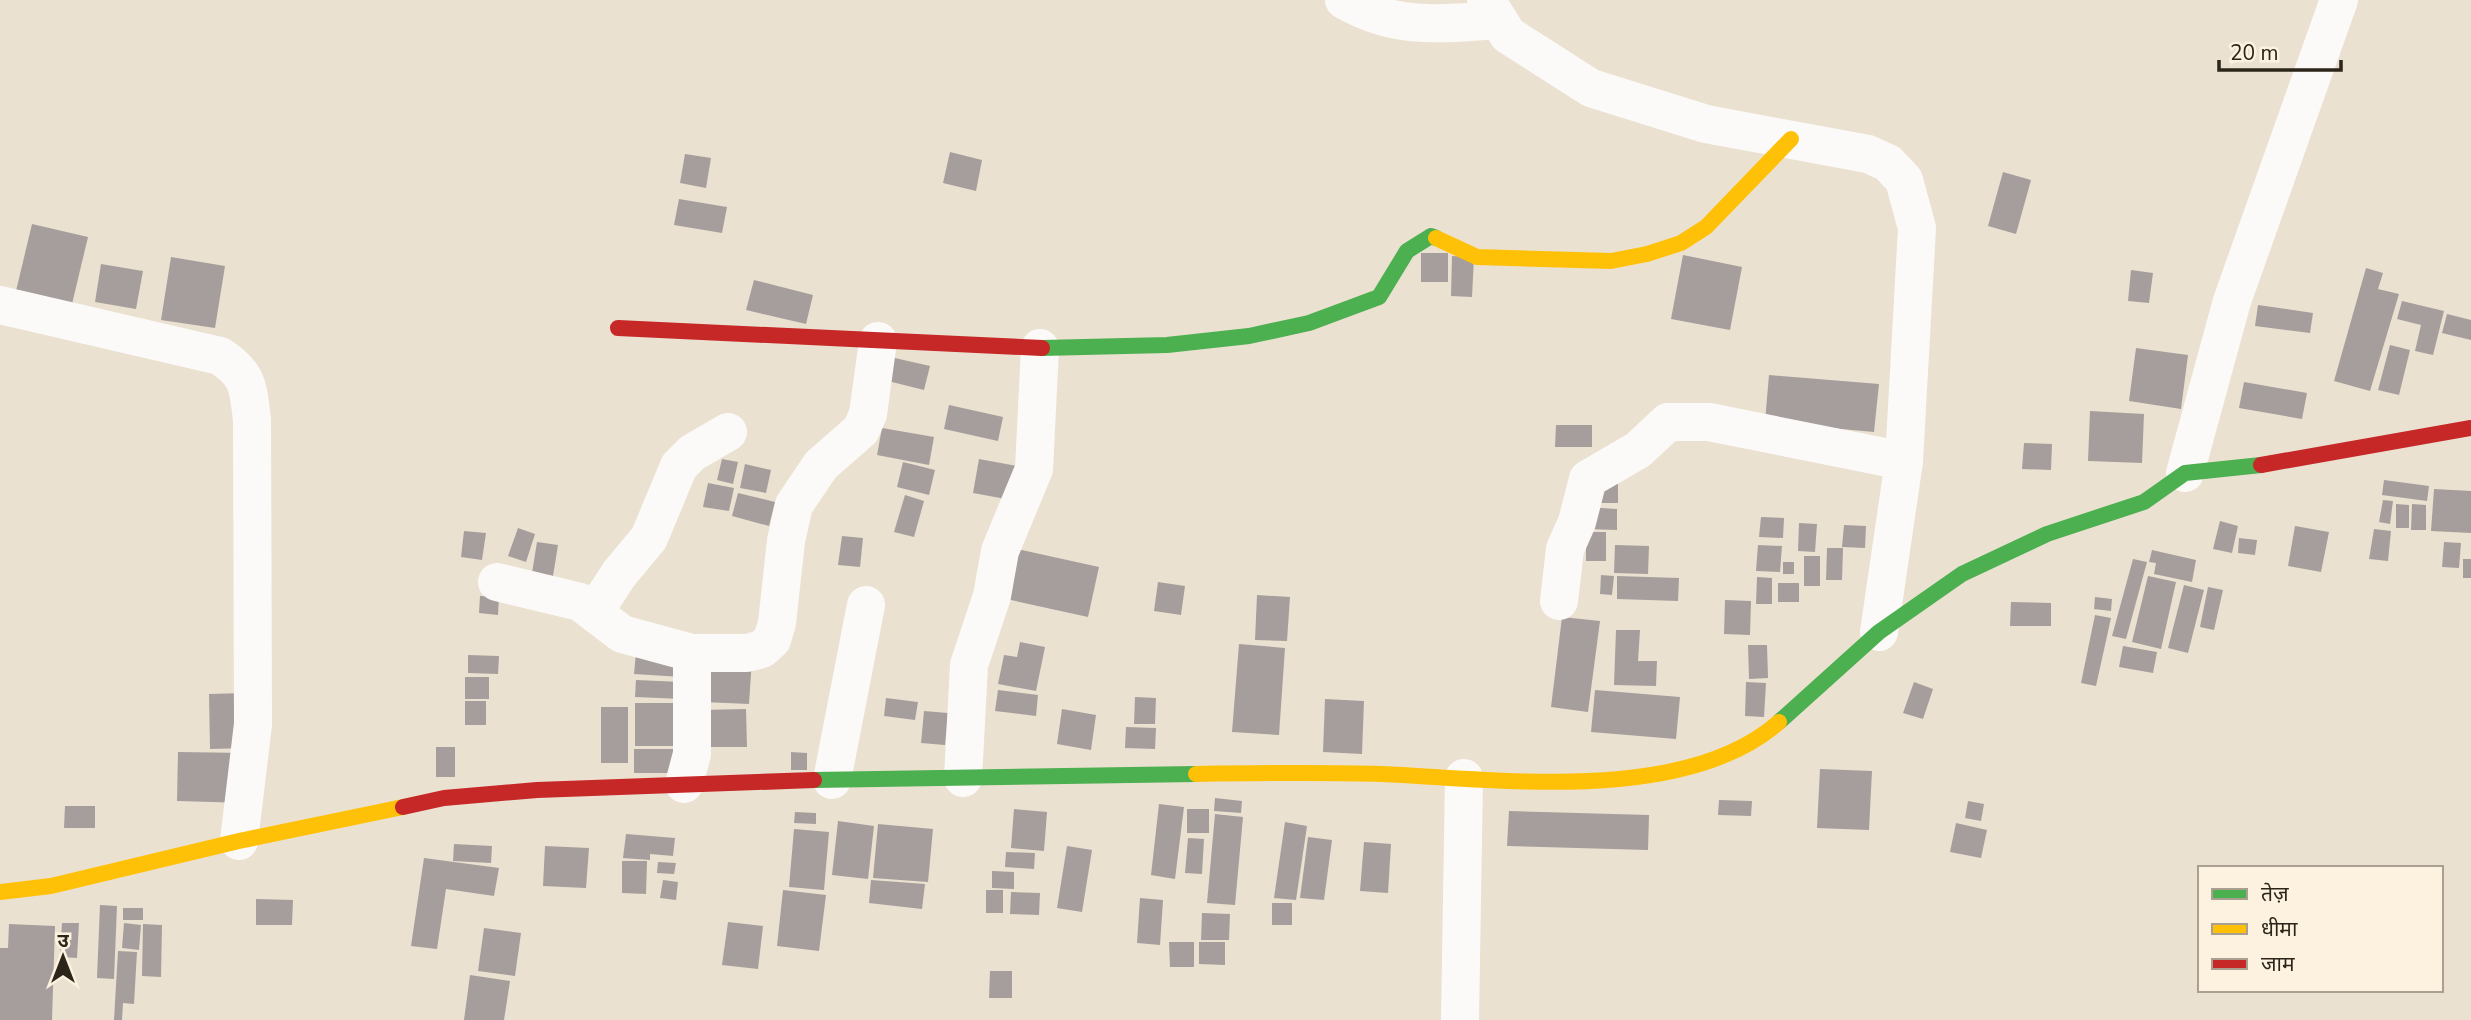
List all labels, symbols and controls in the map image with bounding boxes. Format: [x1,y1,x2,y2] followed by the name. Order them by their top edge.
[2219,28,2342,72] scale bar
[2230,39,2279,67] text: 20 m
[2198,866,2443,992] legend
[2261,880,2289,908] text: तेज़
[2261,915,2298,943] text: धीमा
[28,922,98,992] north arrow
[57,928,69,954] text: उ
[2261,950,2295,978] text: जाम

